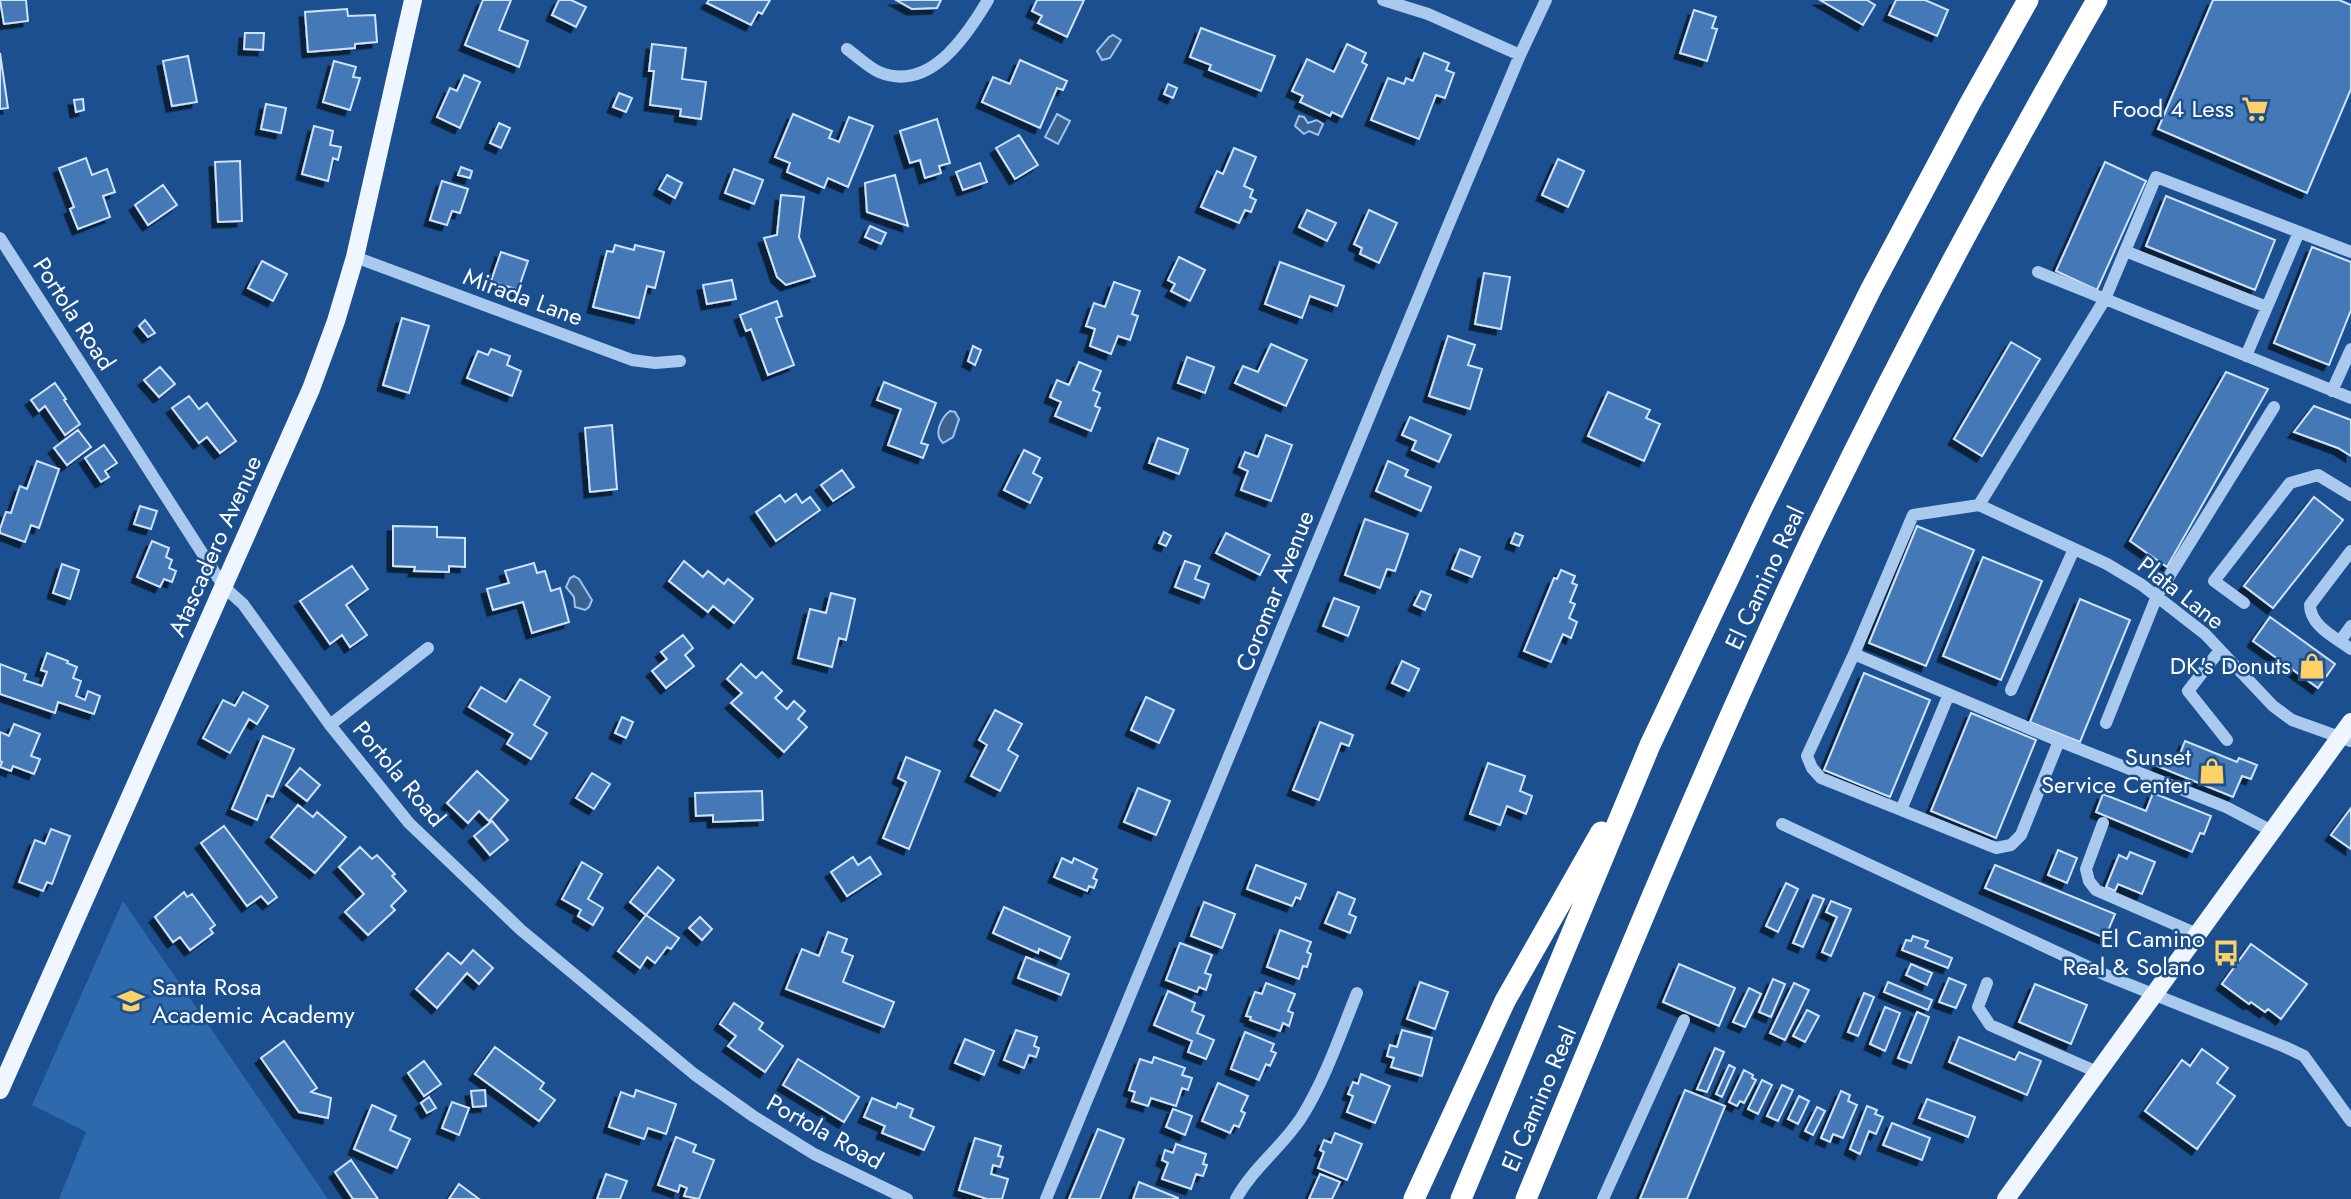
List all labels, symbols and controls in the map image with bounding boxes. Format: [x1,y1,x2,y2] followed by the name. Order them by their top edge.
[2112,91,2234,126] place label: Food 4 Less
[2240,94,2270,124] supermarket icon: Food 4 Less
[25,250,124,377] street label: Portola Road
[458,259,588,334] street label: Mirada Lane
[159,450,270,642] street label: Atascadero Avenue
[1716,500,1813,655] street label: El Camino Real
[1226,505,1323,677] street label: Coromar Avenue
[2130,547,2232,638] street label: Plata Lane
[2170,648,2291,683] place label: DK's Donuts
[2297,651,2327,681] shop icon: DK's Donuts
[345,713,454,834] street label: Portola Road
[2041,739,2192,802] place label: Sunset Service Center
[2197,756,2227,786] shop icon: Sunset Service Center
[2063,921,2205,984] place label: El Camino Real & Solano
[2211,938,2241,968] bus stop icon: El Camino Real & Solano
[152,969,355,1032] place label: Santa Rosa Academic Academy
[116,986,146,1016] school or university icon: Santa Rosa Academic Academy
[1492,1021,1585,1177] street label: El Camino Real
[760,1085,890,1178] street label: Portola Road

